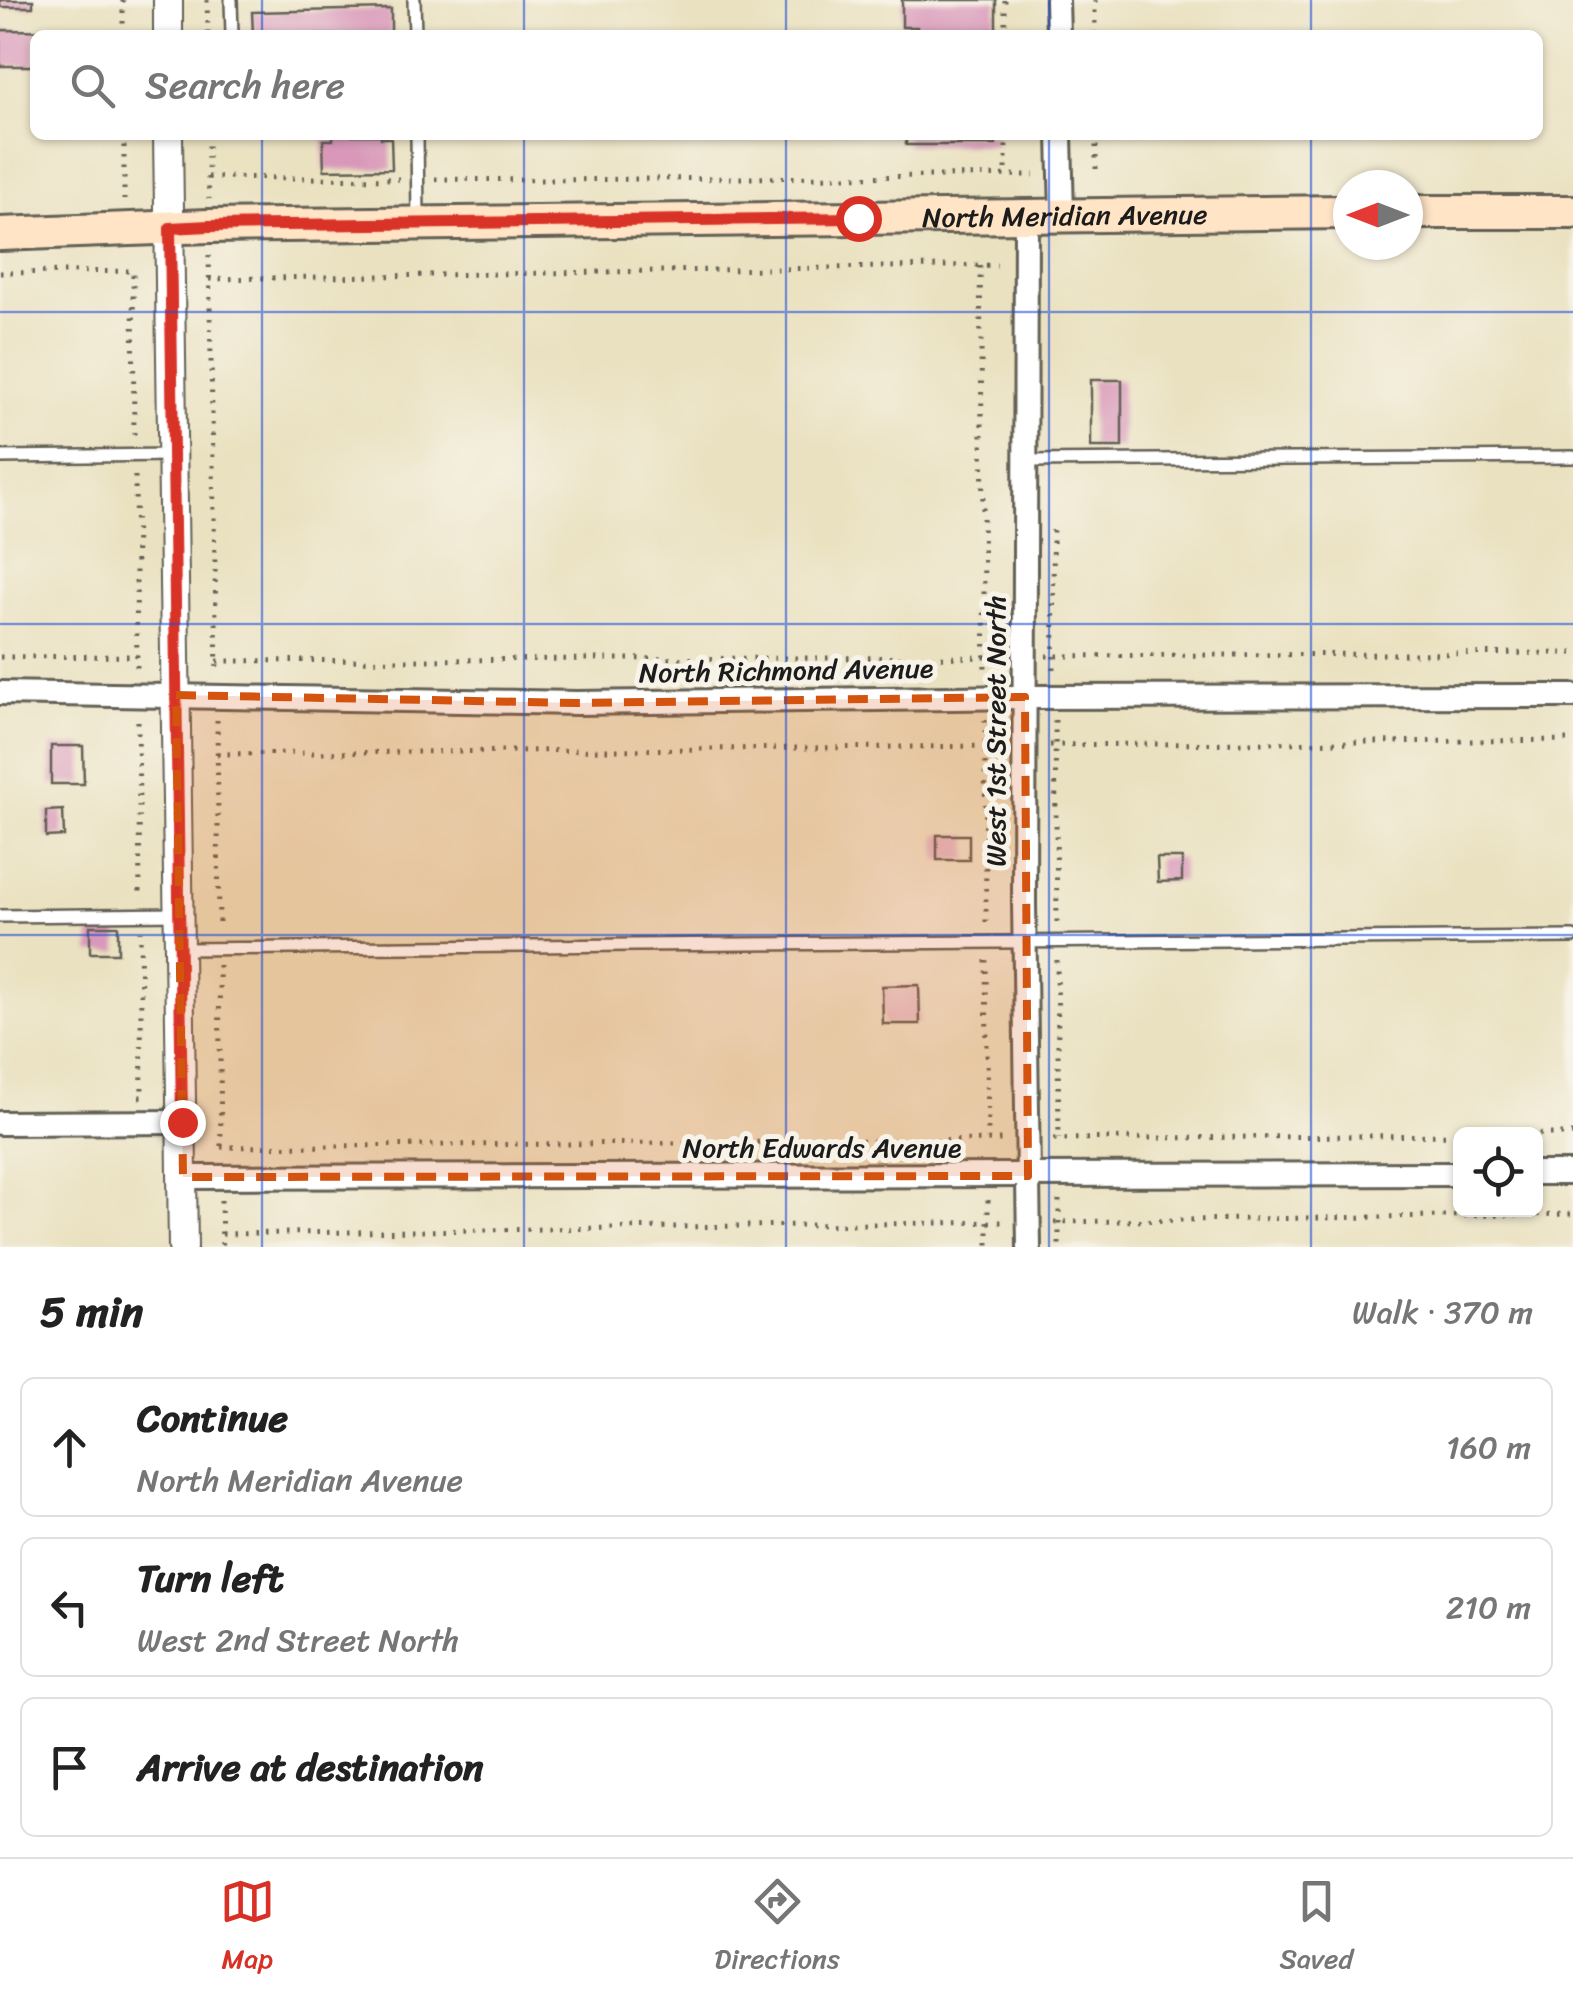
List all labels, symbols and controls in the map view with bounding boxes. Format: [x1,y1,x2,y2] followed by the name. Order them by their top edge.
[30,30,1543,140] search box
[145,52,345,119] text: Search here
[65,58,120,113] icon: search
[1333,170,1423,260] north arrow
[922,190,1208,242] street label: North Meridian Avenue
[836,196,882,242] route start
[971,595,1020,867] street label: West 1st Street North
[638,643,934,698] street label: North Richmond Avenue
[160,1100,206,1146] route end
[683,1123,961,1172] street label: North Edwards Avenue
[1453,1127,1543,1217] map controls
[1453,1127,1543,1217] button: locate
[40,1275,143,1349] text: 5 min
[1352,1284,1533,1341] text: Walk · 370 m
[137,1385,288,1452] text: Continue
[1446,1419,1531,1476] text: 160 m
[42,1420,97,1475] icon: ahead
[137,1452,463,1509] text: North Meridian Avenue
[137,1545,283,1612] text: Turn left
[1446,1579,1531,1636] text: 210 m
[42,1580,97,1635] icon: left
[137,1612,459,1669] text: West 2nd Street North
[137,1734,484,1801] text: Arrive at destination
[42,1740,97,1795] icon: arrive
[220,1874,275,1983] tab: Map
[714,1874,840,1983] tab: Directions
[1279,1874,1353,1983] tab: Saved

